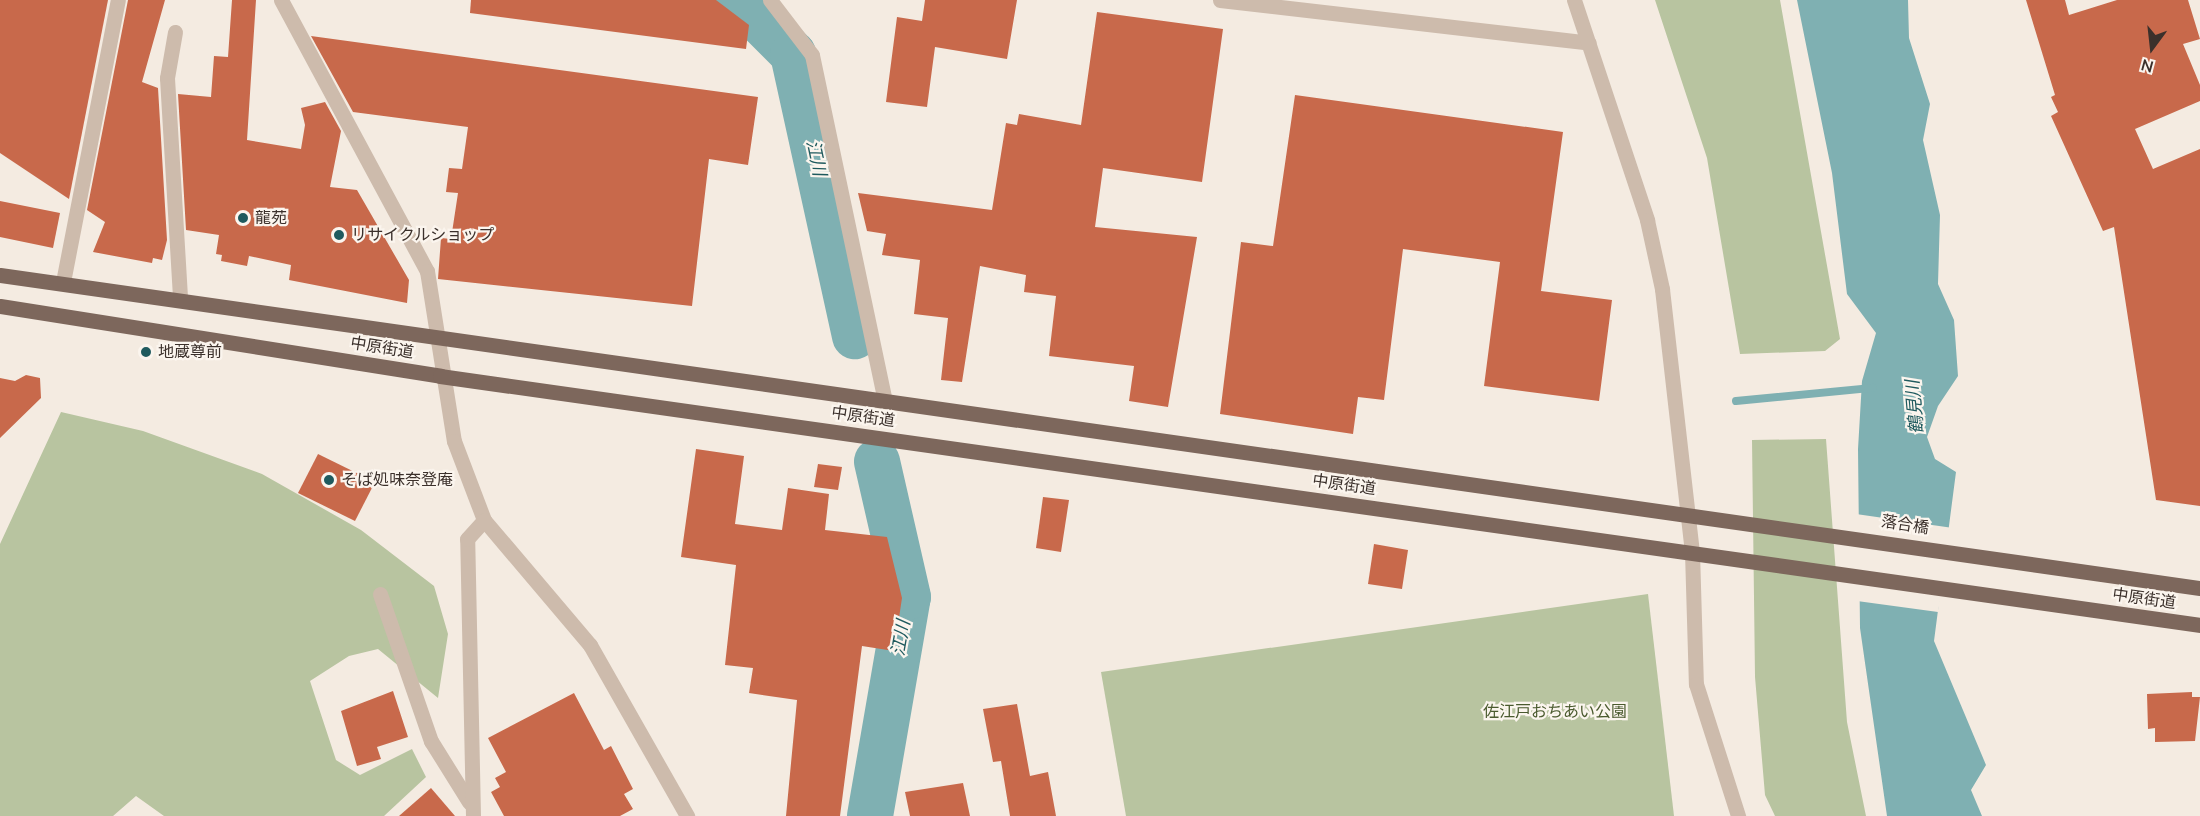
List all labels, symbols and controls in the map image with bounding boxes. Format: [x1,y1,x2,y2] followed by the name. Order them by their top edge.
[2122,18,2182,78] north arrow
[2139,53,2156,78] text: N
[802,138,830,178] water label: 江川
[255,208,287,228] place label: 龍苑
[236,211,250,225] marker: 龍苑
[351,225,495,245] place label: リサイクルショップ
[332,228,346,242] marker: リサイクルショップ
[349,334,415,362] street label: 中原街道
[158,342,222,362] place label: 地蔵尊前
[139,345,153,359] marker: 地蔵尊前
[1902,379,1928,435] water label: 鶴見川
[830,403,896,431] street label: 中原街道
[341,470,453,490] place label: そば処味奈登庵
[1311,471,1377,499] street label: 中原街道
[322,473,336,487] marker: そば処味奈登庵
[1880,512,1930,538] street label: 落合橋
[2111,585,2177,613] street label: 中原街道
[887,618,915,658] water label: 江川
[1483,702,1627,722] park label: 佐江戸おちあい公園

